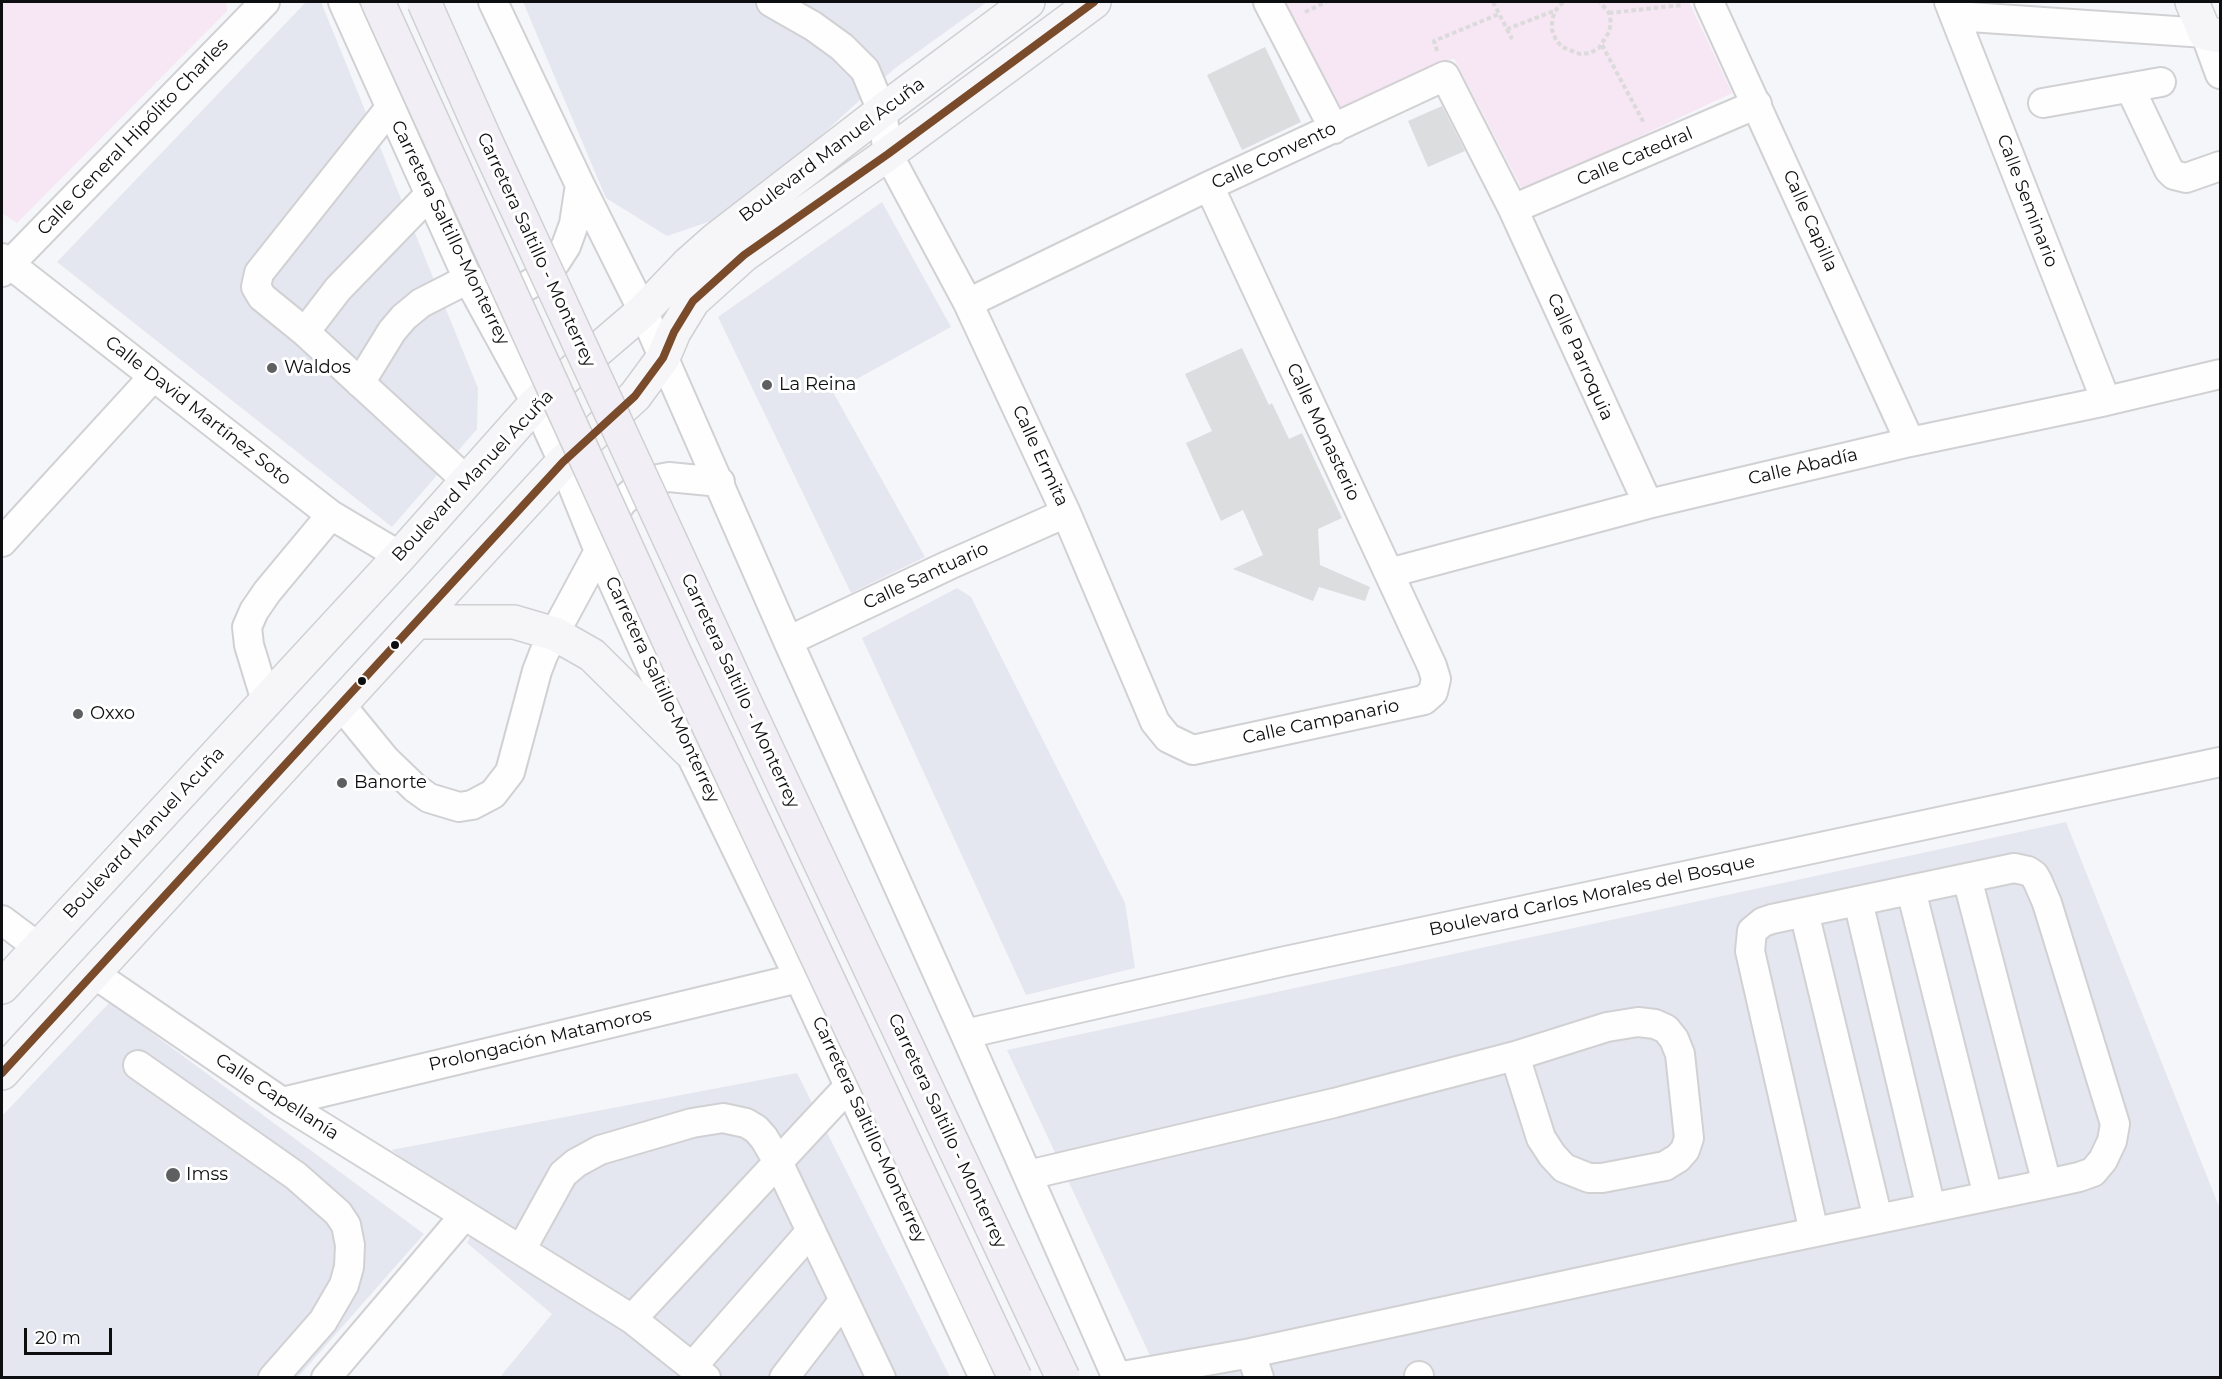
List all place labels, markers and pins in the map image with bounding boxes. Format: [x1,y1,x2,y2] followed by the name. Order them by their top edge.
[284,357,351,379] place label: Waldos
[265,361,279,375] marker: Waldos
[779,374,856,396] place label: La Reina
[760,378,774,392] marker: La Reina
[389,639,401,651] unlabelled marker
[356,675,368,687] unlabelled marker
[90,703,135,725] place label: Oxxo
[71,707,85,721] marker: Oxxo
[354,772,427,794] place label: Banorte
[335,776,349,790] marker: Banorte
[186,1164,228,1186] place label: Imss
[164,1166,182,1184] marker: Imss

